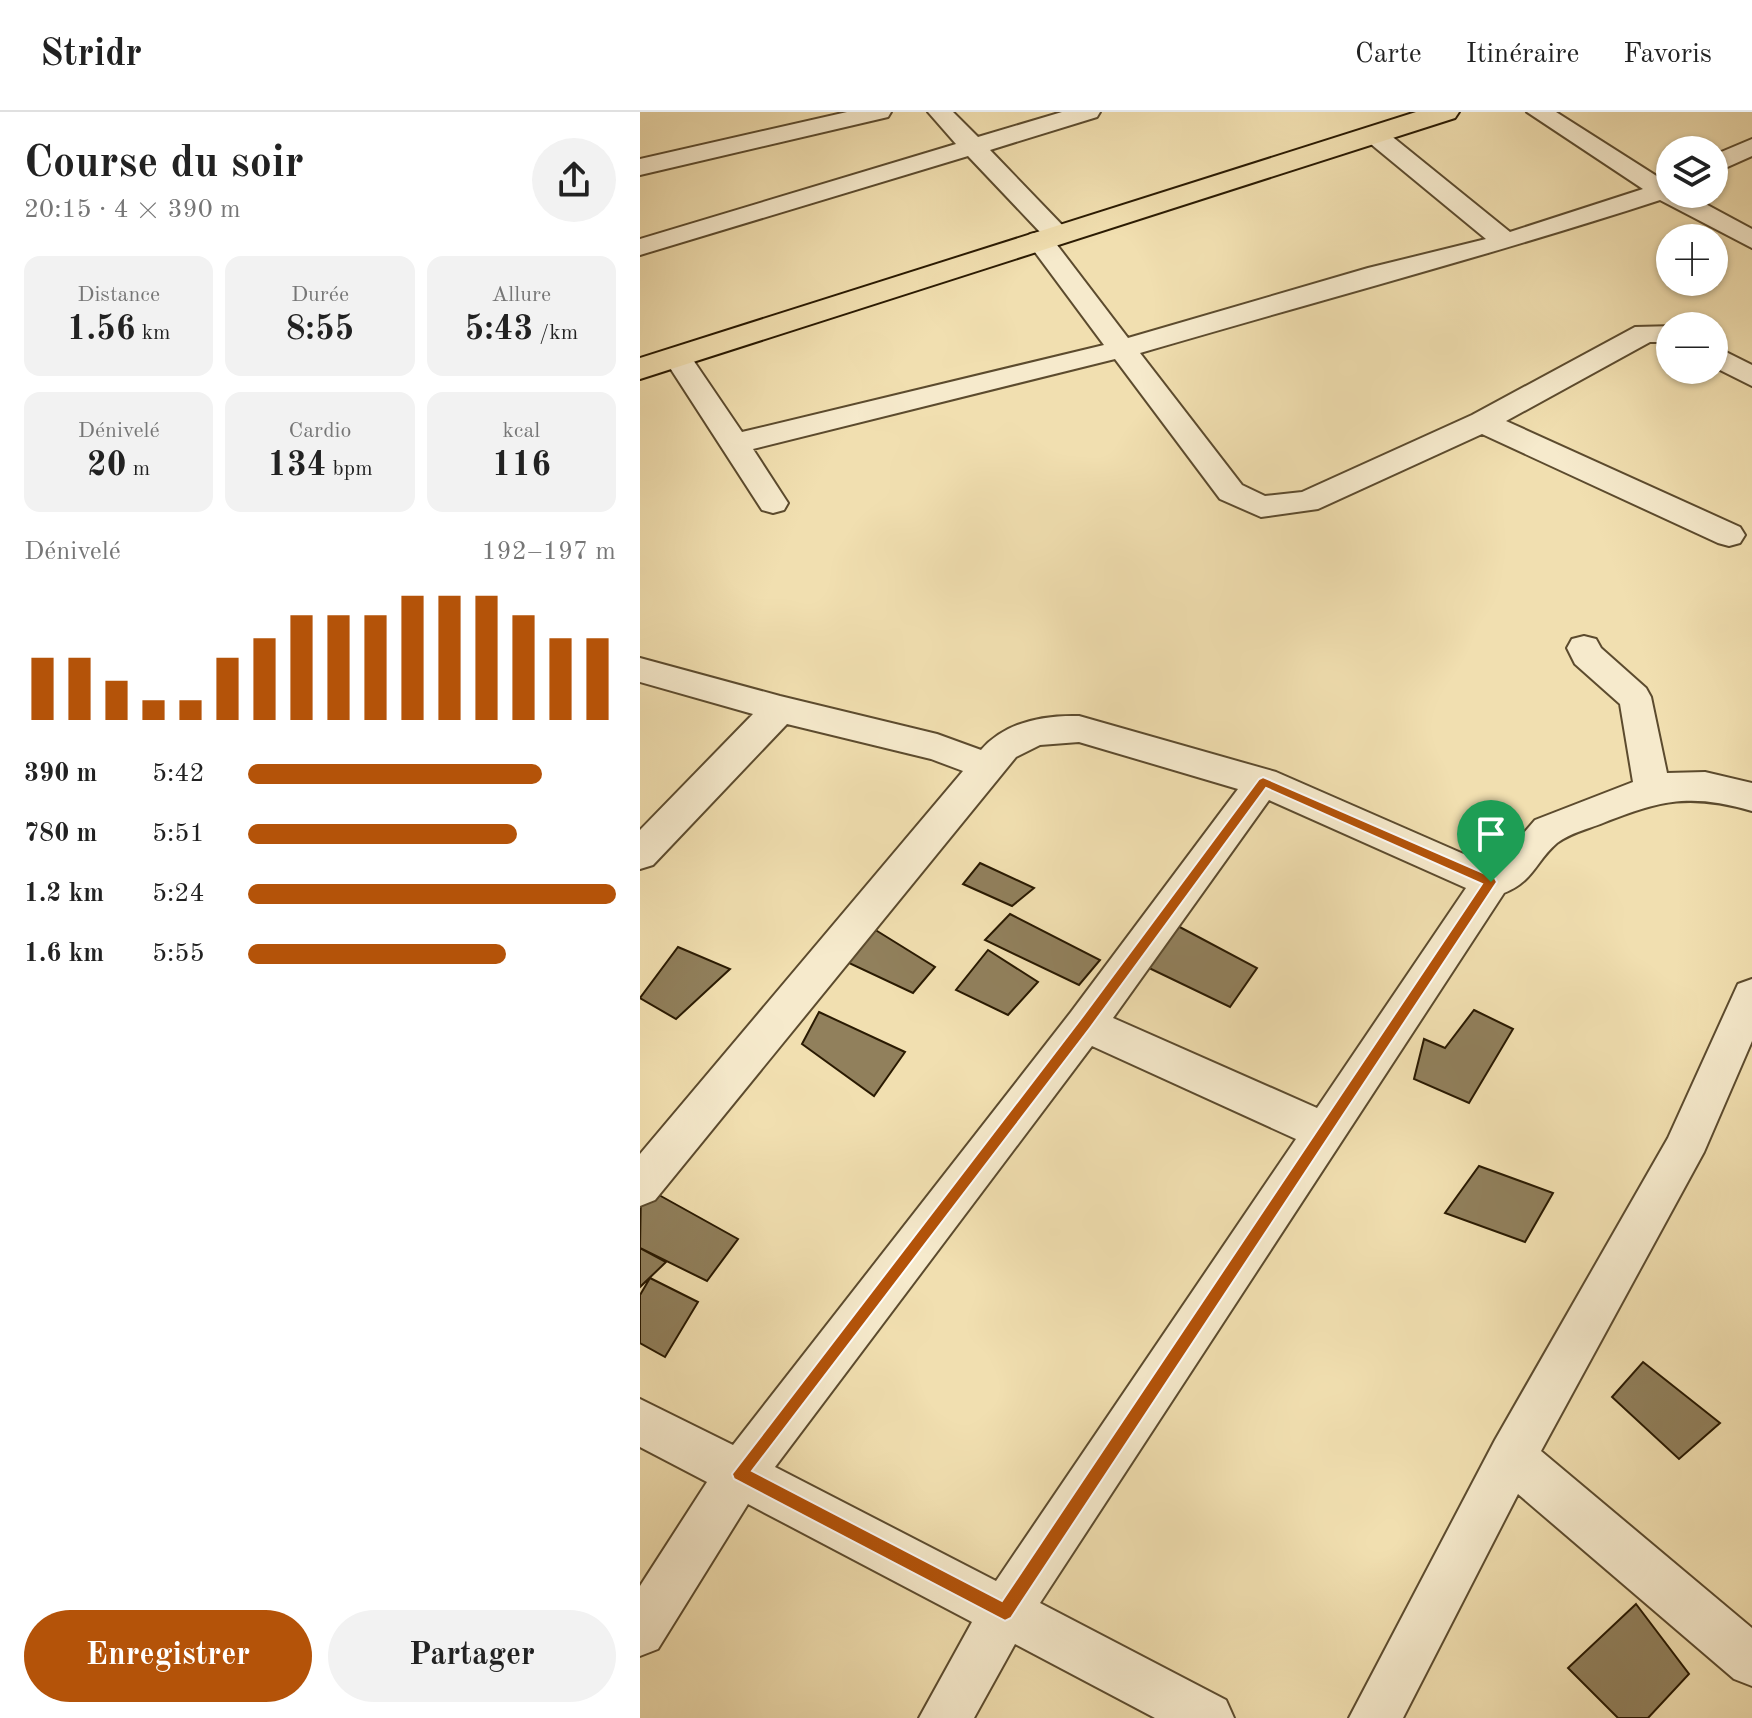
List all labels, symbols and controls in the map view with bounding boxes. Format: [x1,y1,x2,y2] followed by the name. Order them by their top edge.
[40,36,142,74] text: Stridr
[1355,41,1422,69] text: Carte
[1466,41,1579,69] text: Itinéraire
[1623,41,1712,69] text: Favoris
[1656,136,1728,384] map controls
[1656,136,1728,208] button: layers
[532,138,616,222] button: share
[24,142,304,186] text: Course du soir
[24,197,241,223] text: 20:15 · 4 × 390 m
[1656,224,1728,296] button: +
[77,284,160,306] text: Distance
[291,284,349,306] text: Durée
[492,284,551,306] text: Allure
[1656,312,1728,384] button: −
[67,313,135,347] text: 1.56
[286,313,354,347] text: 8:55
[464,313,533,347] text: 5:43
[135,322,171,344] text: km
[533,322,578,344] text: /km
[78,420,160,442] text: Dénivelé
[289,420,351,442] text: Cardio
[502,420,540,442] text: kcal
[87,449,127,483] text: 20
[267,449,326,483] text: 134
[492,449,551,483] text: 116
[127,458,150,480] text: m
[326,458,373,480] text: bpm
[24,539,121,565] text: Dénivelé
[481,539,616,565] text: 192–197 m
[24,761,97,787] text: 390 m
[152,761,205,787] text: 5:42
[1457,800,1525,882] pin
[1469,812,1513,856] icon: arrive
[24,821,97,847] text: 780 m
[152,821,205,847] text: 5:51
[24,881,104,907] text: 1.2 km
[152,881,205,907] text: 5:24
[24,941,104,967] text: 1.6 km
[152,941,205,967] text: 5:55
[24,1610,312,1702] button: Enregistrer
[328,1610,616,1702] button: Partager

